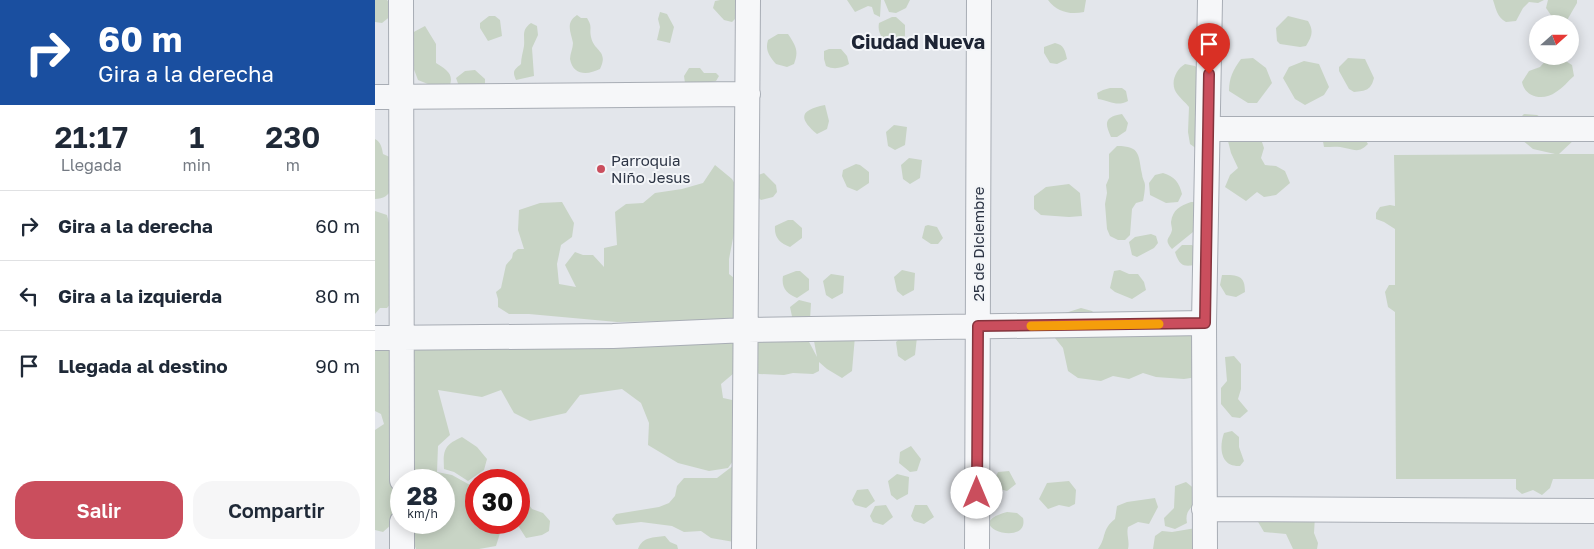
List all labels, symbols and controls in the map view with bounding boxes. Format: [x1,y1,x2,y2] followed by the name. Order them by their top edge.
[1529,15,1579,65] north arrow
[1529,15,1579,65] map controls
[98,18,182,60] text: 60 m
[15,20,80,85] icon: right
[1188,23,1230,74] pin
[851,29,985,53] district label: Ciudad Nueva
[1195,30,1223,58] icon: arrive
[98,60,274,87] text: Gira a la derecha
[54,119,128,155] text: 21:17
[189,119,204,155] text: 1
[265,119,321,155] text: 230
[611,151,690,186] place label: Parroquia Niño Jesus
[61,155,122,175] text: Llegada
[183,155,211,175] text: min
[286,155,300,175] text: m
[595,163,607,175] marker: Parroquia Niño Jesus
[969,186,987,302] street label: 25 de Diciembre
[15,212,43,240] icon: right
[58,214,213,237] text: Gira a la derecha
[315,214,360,237] text: 60 m
[15,282,43,310] icon: left
[58,284,222,307] text: Gira a la izquierda
[315,284,360,307] text: 80 m
[15,352,43,380] icon: arrive
[58,354,228,377] text: Llegada al destino
[315,354,360,377] text: 90 m
[950,466,1002,518] position arrow
[465,469,530,534] speed limit sign: 30
[407,480,438,511] text: 28
[15,481,183,539] button: Salir
[193,481,360,539] button: Compartir
[407,506,438,521] text: km/h

